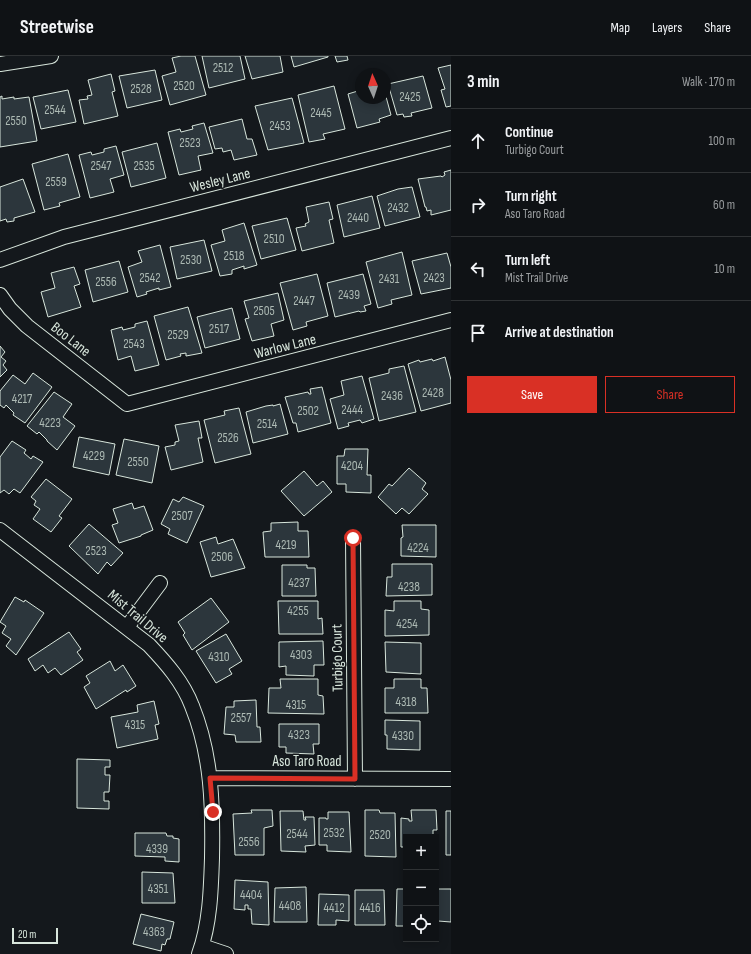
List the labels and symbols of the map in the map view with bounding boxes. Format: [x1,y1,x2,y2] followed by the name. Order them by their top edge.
[213,60,233,76] house number: 2512
[355,68,391,104] north arrow
[173,78,195,94] house number: 2520
[130,81,152,97] house number: 2528
[399,89,421,105] house number: 2425
[44,102,66,118] house number: 2544
[310,105,332,121] house number: 2445
[5,113,27,129] house number: 2550
[269,118,291,134] house number: 2453
[179,135,201,151] house number: 2523
[90,158,112,174] house number: 2547
[133,158,155,174] house number: 2535
[188,164,252,197] street label: Wesley Lane
[45,174,67,190] house number: 2559
[387,200,409,216] house number: 2432
[347,210,369,226] house number: 2440
[264,231,285,247] house number: 2510
[224,248,245,264] house number: 2518
[180,252,202,268] house number: 2530
[139,270,161,286] house number: 2542
[423,270,445,286] house number: 2423
[379,271,400,287] house number: 2431
[95,274,117,290] house number: 2556
[338,287,360,303] house number: 2439
[293,293,315,309] house number: 2447
[253,303,275,319] house number: 2505
[47,318,94,361] street label: Boo Lane
[209,321,230,337] house number: 2517
[167,327,189,343] house number: 2529
[252,330,318,363] street label: Warlow Lane
[123,336,145,352] house number: 2543
[422,385,444,401] house number: 2428
[381,388,403,404] house number: 2436
[12,391,33,407] house number: 4217
[341,402,363,418] house number: 2444
[297,403,319,419] house number: 2502
[39,415,61,431] house number: 4223
[257,416,278,432] house number: 2514
[217,430,239,446] house number: 2526
[83,448,105,464] house number: 4229
[127,454,149,470] house number: 2550
[341,458,364,474] house number: 4204
[171,508,194,524] house number: 2507
[344,529,362,547] route start
[275,537,297,553] house number: 4219
[407,540,429,556] house number: 4224
[85,543,107,559] house number: 2523
[211,549,233,565] house number: 2506
[288,575,311,591] house number: 4237
[398,579,420,595] house number: 4238
[104,586,172,647] street label: Mist Trail Drive
[287,603,309,619] house number: 4255
[396,616,418,632] house number: 4254
[327,623,348,692] street label: Turbigo Court
[290,647,312,663] house number: 4303
[208,649,230,665] house number: 4310
[395,694,417,710] house number: 4318
[286,697,306,713] house number: 4315
[231,710,252,726] house number: 2557
[125,717,145,733] house number: 4315
[288,727,310,743] house number: 4323
[392,728,414,744] house number: 4330
[271,752,342,771] street label: Aso Taro Road
[204,803,222,821] route end
[323,825,345,841] house number: 2532
[286,826,308,842] house number: 2544
[369,827,391,843] house number: 2520
[238,834,260,850] house number: 2556
[146,841,168,857] house number: 4339
[148,881,169,897] house number: 4351
[240,887,263,903] house number: 4404
[279,898,302,914] house number: 4408
[323,900,345,916] house number: 4412
[359,900,381,916] house number: 4416
[143,924,165,940] house number: 4363
[12,926,58,945] scale bar

